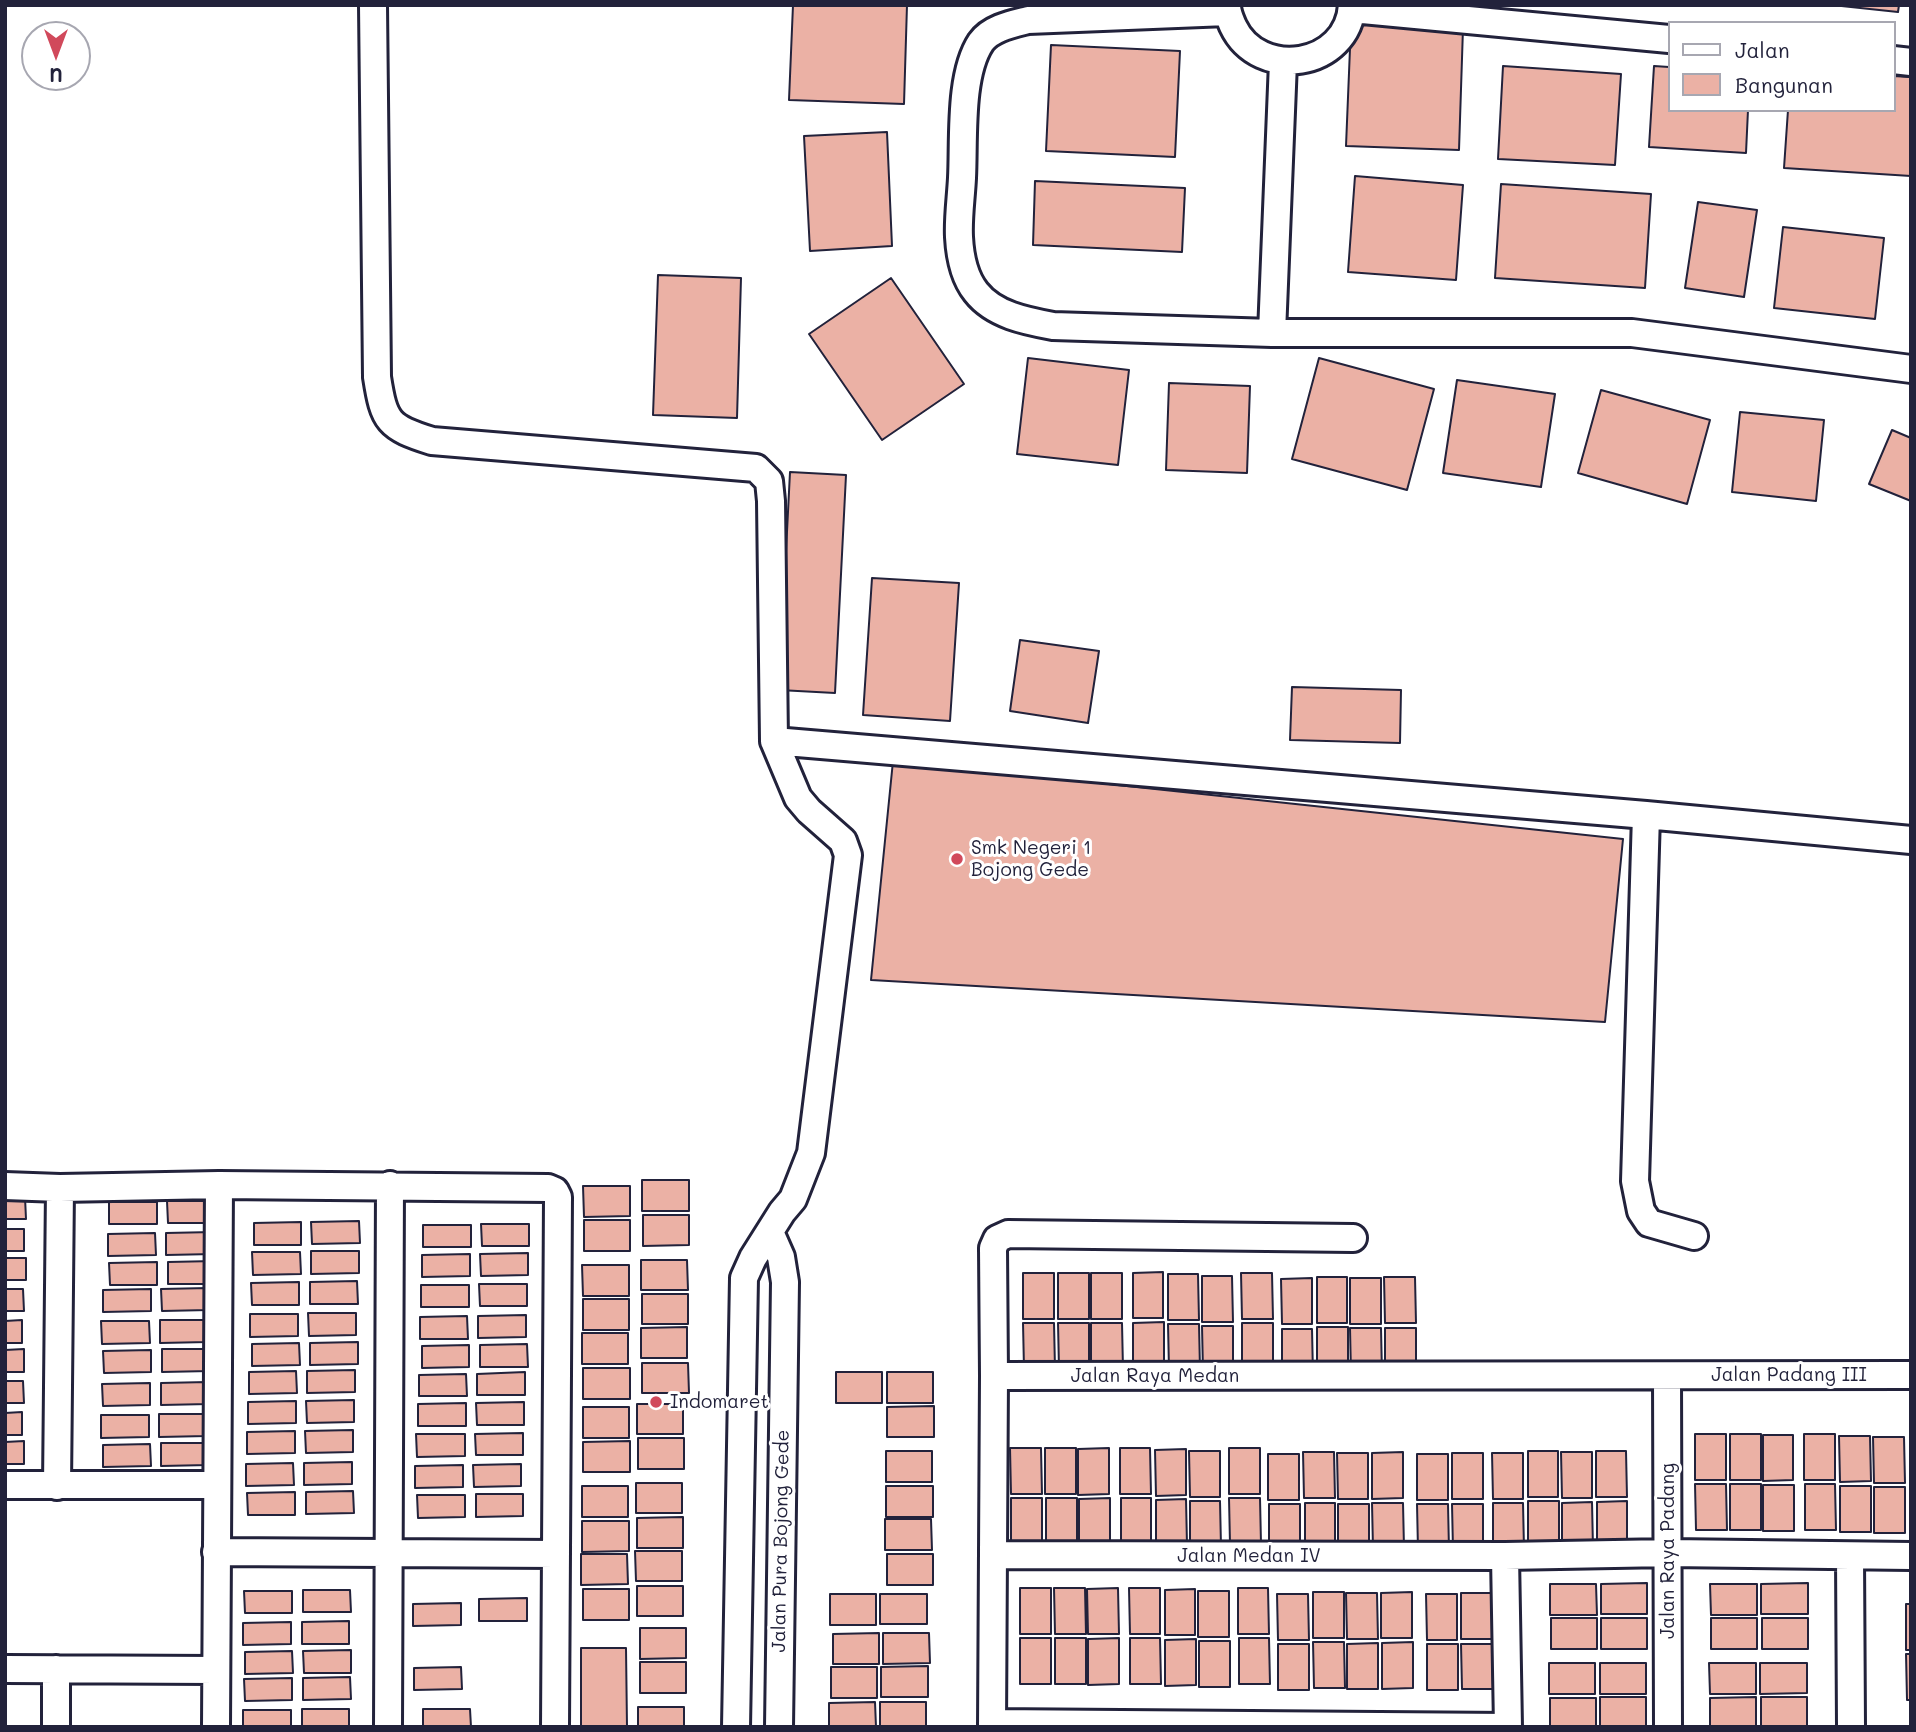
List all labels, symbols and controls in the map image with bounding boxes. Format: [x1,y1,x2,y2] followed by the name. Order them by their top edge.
[21,21,91,91] north arrow
[1668,21,1895,112] legend
[1735,36,1790,63] text: Jalan
[49,63,63,88] text: U
[1735,71,1833,98] text: Bangunan
[971,837,1091,881] place label: Smk Negeri 1 Bojong Gede
[949,851,965,867] marker: Smk Negeri 1 Bojong Gede
[1711,1364,1867,1386] street label: Jalan Padang III
[1071,1365,1239,1387] street label: Jalan Raya Medan
[670,1391,769,1413] place label: Indomaret
[648,1394,664,1410] marker: Indomaret
[768,1429,794,1653] street label: Jalan Pura Bojong Gede
[1657,1463,1679,1639] street label: Jalan Raya Padang
[1177,1545,1321,1567] street label: Jalan Medan IV

